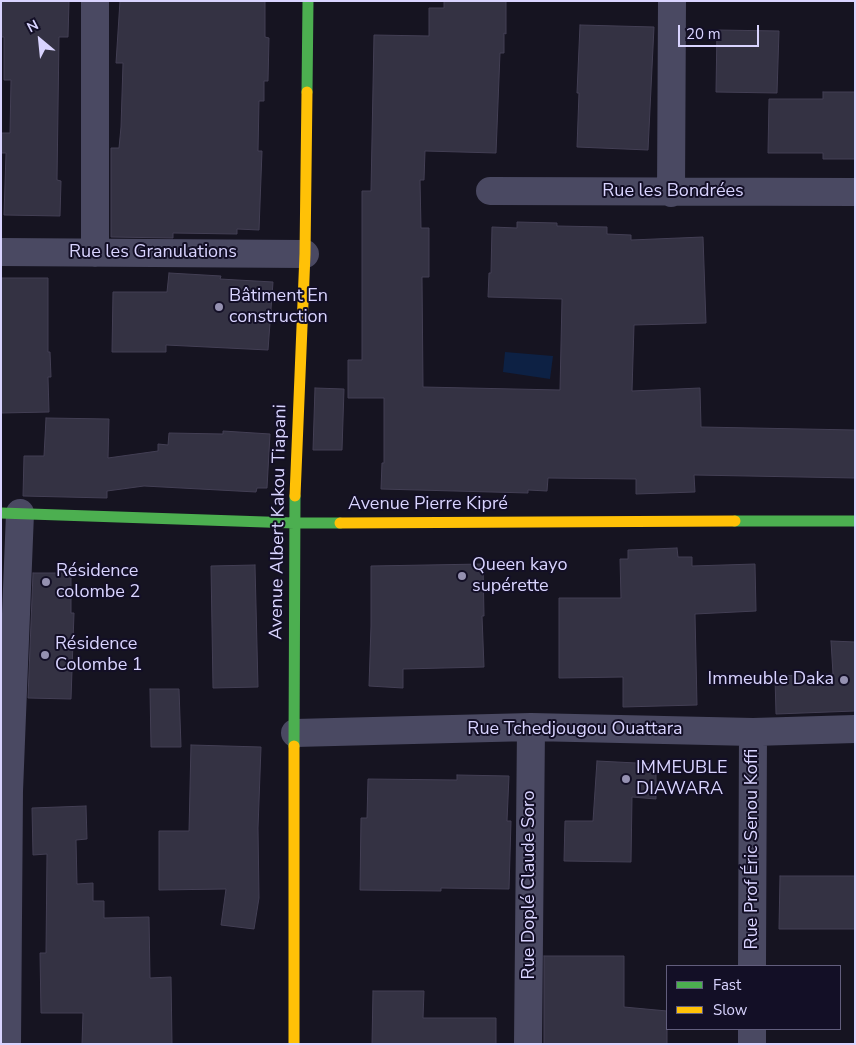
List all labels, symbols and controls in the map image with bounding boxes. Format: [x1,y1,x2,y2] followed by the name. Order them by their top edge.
[15,15,65,65] north arrow
[24,15,42,37] text: N
[681,15,762,47] scale bar
[686,24,721,44] text: 20 m
[602,181,744,203] street label: Rue les Bondrées
[69,242,237,264] street label: Rue les Granulations
[229,286,328,328] place label: Bâtiment En construction
[213,301,225,313] marker: Bâtiment En construction
[266,404,292,640] street label: Avenue Albert Kakou Tiapani
[348,494,508,516] street label: Avenue Pierre Kipré
[472,555,567,598] place label: Queen kayo supérette
[56,561,140,604] place label: Résidence colombe 2
[456,570,468,582] marker: Queen kayo supérette
[40,576,52,588] marker: Résidence colombe 2
[55,634,143,676] place label: Résidence Colombe 1
[39,649,51,661] marker: Résidence Colombe 1
[708,669,834,691] place label: Immeuble Daka
[838,674,850,686] marker: Immeuble Daka
[467,719,683,741] street label: Rue Tchedjougou Ouattara
[742,749,764,949] street label: Rue Prof Éric Senou Koffi
[636,758,727,801] place label: IMMEUBLE DIAWARA
[620,773,632,785] marker: IMMEUBLE DIAWARA
[519,791,541,979] street label: Rue Doplé Claude Soro
[666,965,841,1030] legend
[713,975,741,995] text: Fast
[713,1000,747,1020] text: Slow

